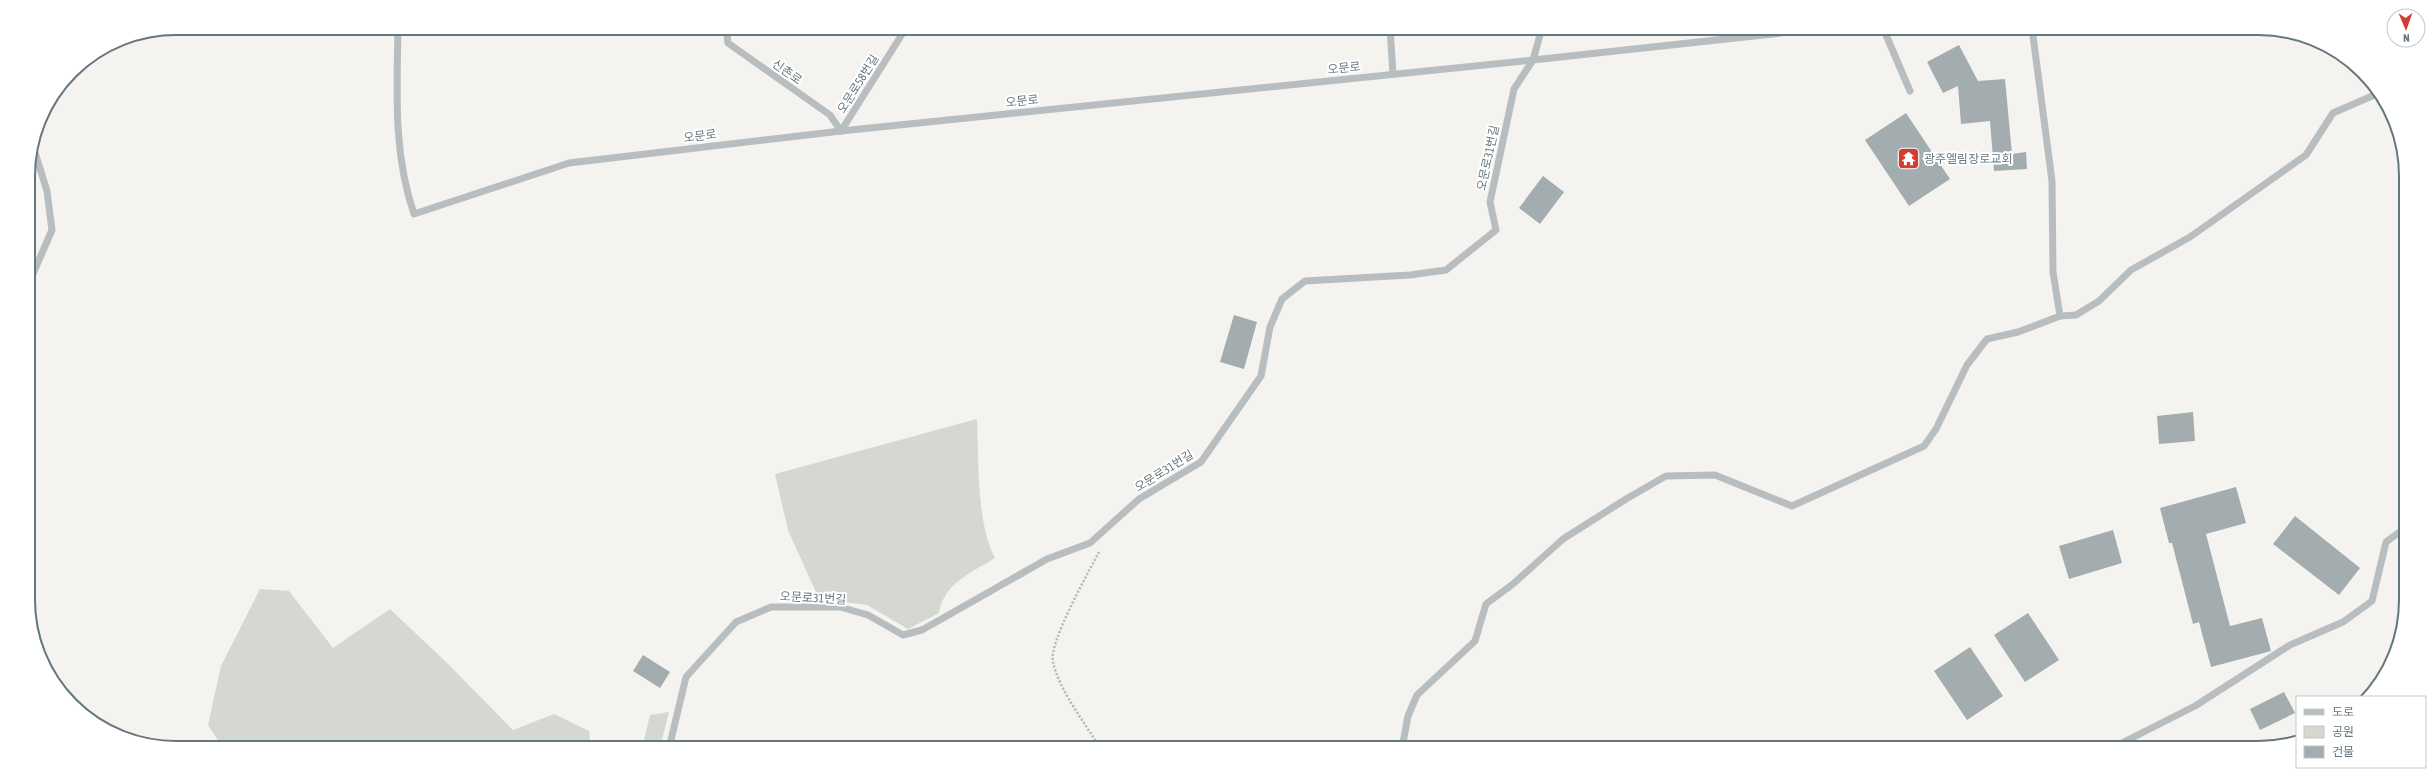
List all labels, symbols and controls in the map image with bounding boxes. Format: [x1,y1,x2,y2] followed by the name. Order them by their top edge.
[2386,8,2426,48] north arrow
[2403,32,2410,44] text: N
[834,52,882,116] street label: 오문로58번길
[769,57,805,87] street label: 신촌로
[1327,59,1361,77] street label: 오문로
[1005,92,1039,110] street label: 오문로
[1474,124,1502,192] street label: 오문로31번길
[683,127,717,145] street label: 오문로
[1895,146,1921,172] temple icon: 광주엘림장로교회
[1924,152,2012,166] place label: 광주엘림장로교회
[1132,447,1196,495] street label: 오문로31번길
[779,589,847,607] street label: 오문로31번길
[2296,696,2426,768] legend
[2332,705,2354,719] text: 도로
[2332,725,2354,739] text: 공원
[2332,745,2354,759] text: 건물

